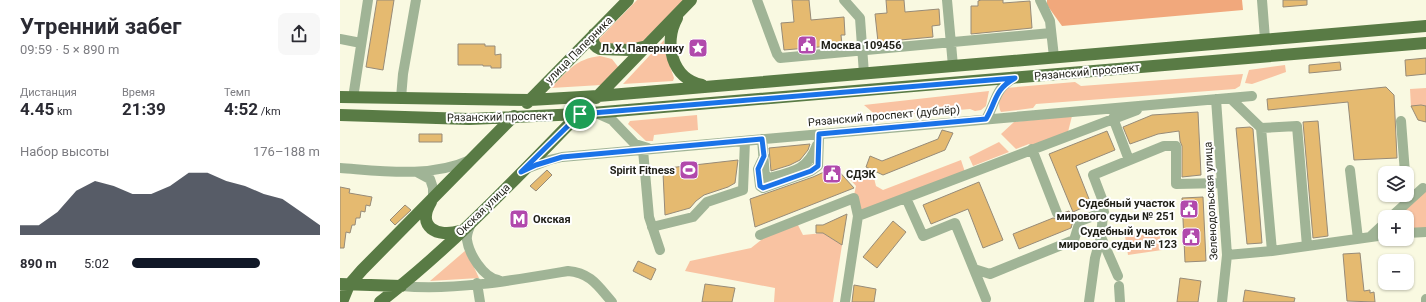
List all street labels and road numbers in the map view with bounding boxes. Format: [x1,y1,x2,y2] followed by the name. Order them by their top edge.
[543,14,615,86] street label: улица Паперника
[1034,61,1141,83] street label: Рязанский проспект
[807,103,961,129] street label: Рязанский проспект (дублёр)
[447,110,554,124] street label: Рязанский проспект
[1201,141,1221,261] street label: Зеленодольская улица
[453,181,513,239] street label: Окская улица

